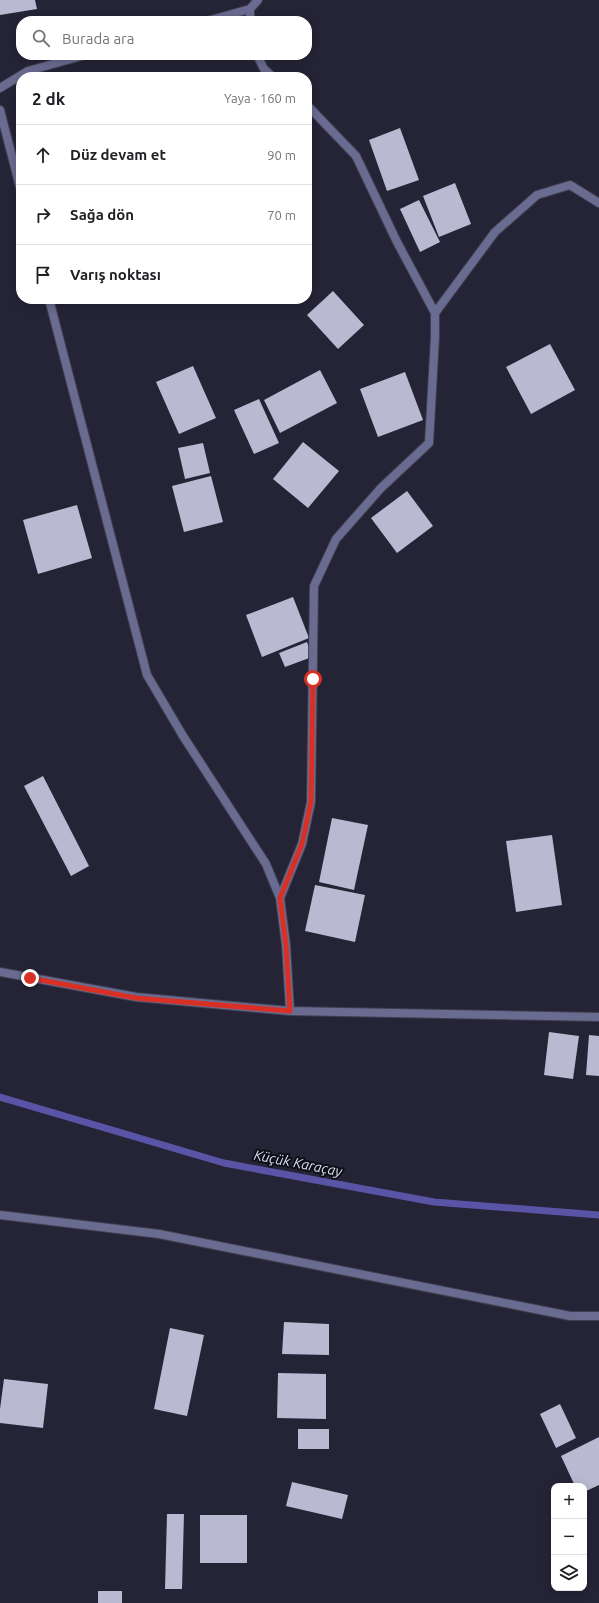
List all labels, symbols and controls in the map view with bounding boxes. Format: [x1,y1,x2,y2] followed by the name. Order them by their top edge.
[16,16,312,60] search box
[30,27,52,49] icon: search
[62,30,134,47] text: Burada ara
[32,89,65,108] text: 2 dk
[224,91,296,105] text: Yaya · 160 m
[32,144,54,166] icon: ahead
[70,146,166,163] text: Düz devam et
[267,148,296,162] text: 90 m
[32,204,54,226] icon: right
[70,206,134,223] text: Sağa dön
[267,208,296,222] text: 70 m
[32,264,54,286] icon: arrive
[70,266,161,283] text: Varış noktası
[304,670,322,688] route start
[21,969,39,987] route end
[253,1147,344,1179] water label: Küçük Karaçay
[551,1483,587,1591] map controls
[551,1483,587,1519] button: +
[551,1519,587,1555] button: −
[551,1555,587,1591] button: layers

